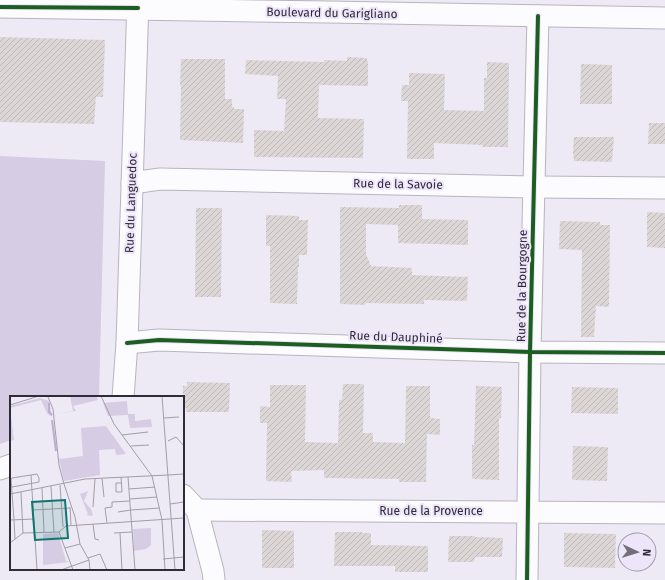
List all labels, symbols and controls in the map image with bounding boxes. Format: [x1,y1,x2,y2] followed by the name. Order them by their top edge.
[266,5,398,21] street label: Boulevard du Garigliano
[122,152,140,253] street label: Rue du Languedoc
[353,176,443,192] street label: Rue de la Savoie
[514,230,530,342] street label: Rue de la Bourgogne
[349,328,443,346] street label: Rue du Dauphiné
[10,396,184,570] inset map
[379,504,483,518] street label: Rue de la Provence
[617,532,657,572] north arrow
[640,549,653,557] text: N

